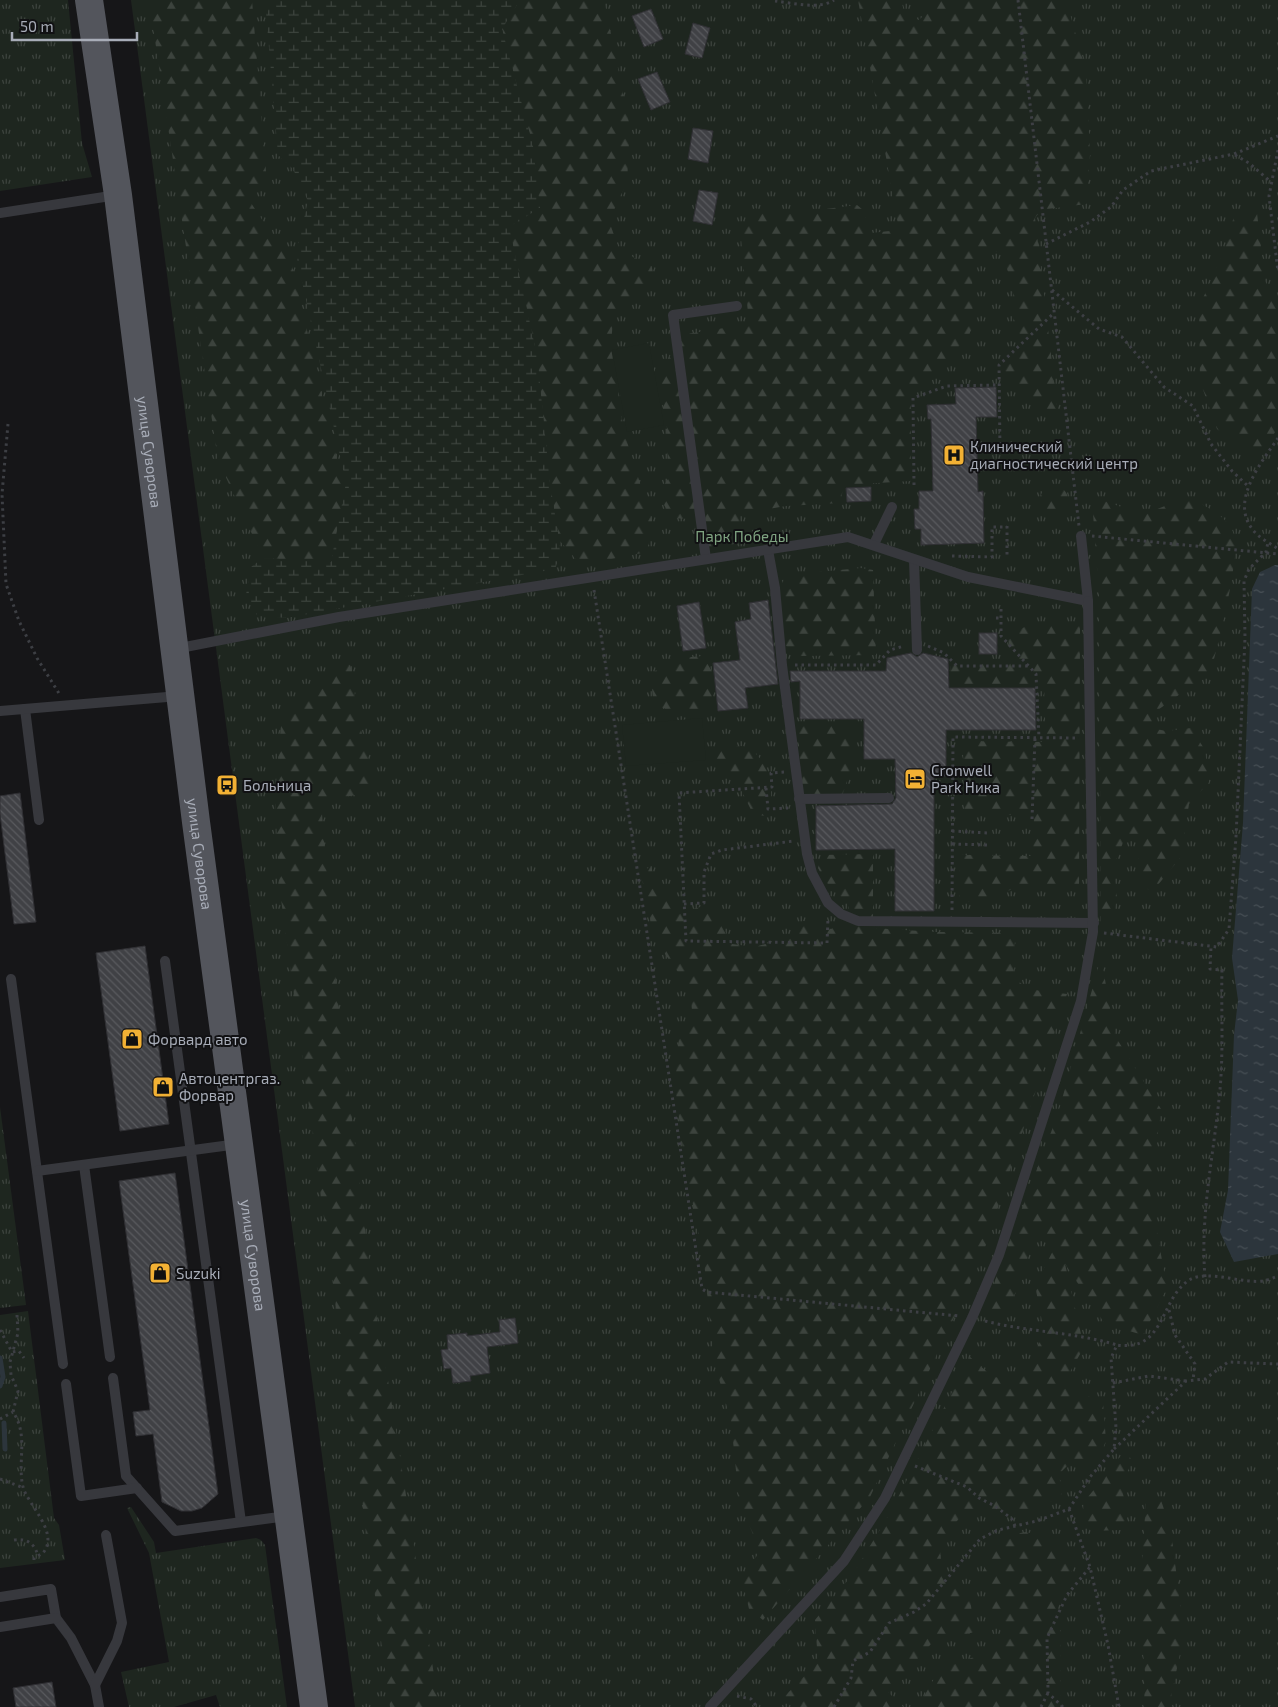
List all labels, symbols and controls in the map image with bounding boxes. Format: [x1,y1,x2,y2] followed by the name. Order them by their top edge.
[12,10,138,42] scale bar
[20,17,54,35] text: 50 m
[133,395,166,509] street label: улица Суворова
[970,437,1138,472] place label: Клинический диагностический центр
[942,443,966,467] hospital icon: Клинический диагностический центр
[695,527,789,545] park label: Парк Победы
[931,761,1000,796] place label: Cronwell Park Ника
[903,767,927,791] hotel icon: Cronwell Park Ника
[215,773,239,797] bus stop icon: Больница
[243,776,311,794] place label: Больница
[183,797,217,911] street label: улица Суворова
[120,1027,144,1051] shop icon: Форвард авто
[148,1030,247,1048] place label: Форвард авто
[179,1069,280,1104] place label: Автоцентргаз. Форвар
[151,1075,175,1099] shop icon: Автоцентргаз. Форвар
[236,1198,270,1312] street label: улица Суворова
[148,1261,172,1285] shop icon: Suzuki
[176,1264,221,1282] place label: Suzuki

